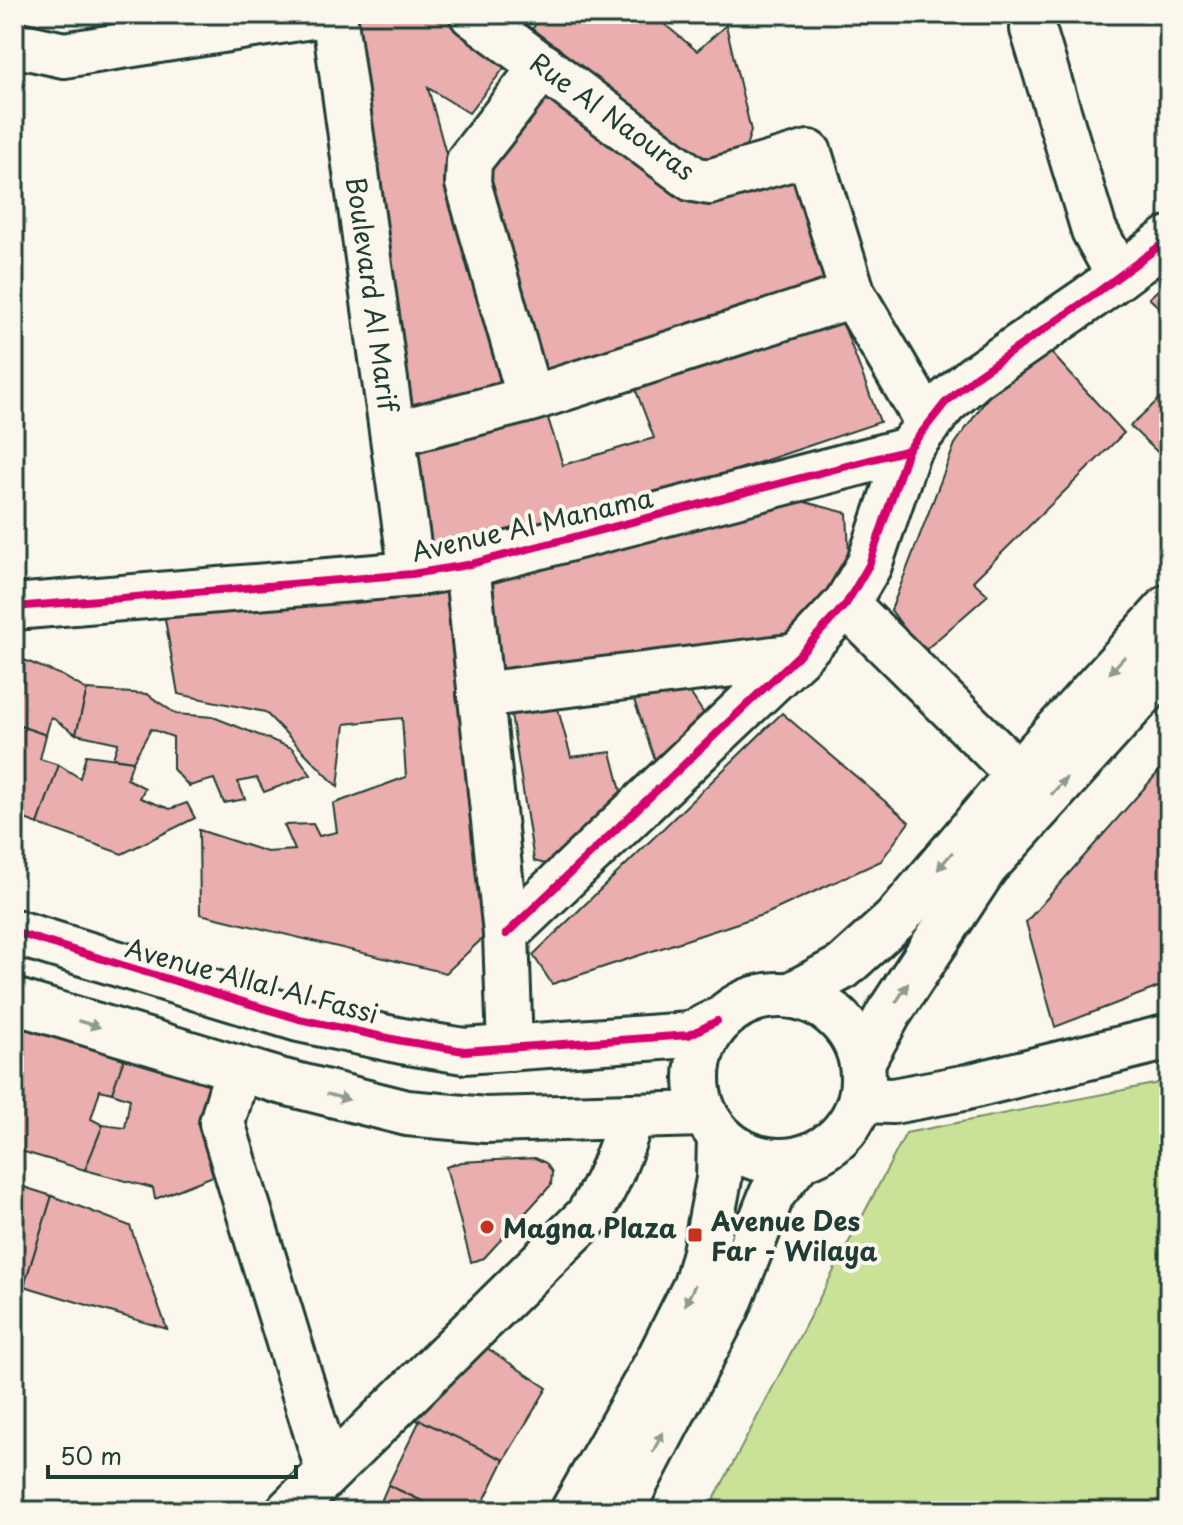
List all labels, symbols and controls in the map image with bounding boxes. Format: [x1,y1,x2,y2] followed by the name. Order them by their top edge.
[523,43,703,189] street label: Rue Al Naouras
[337,174,409,416] street label: Boulevard Al Marif
[407,477,657,571] street label: Avenue Al Manama
[1108,656,1126,675] one-way arrow
[1049,776,1067,795] one-way arrow
[937,850,954,870] one-way arrow
[121,927,383,1033] street label: Avenue Allal Al Fassi
[895,982,910,1003] one-way arrow
[77,1018,101,1031] one-way arrow
[326,1091,351,1103] one-way arrow
[710,1201,878,1270] place label: Avenue Des Far - Wilaya
[503,1208,677,1247] place label: Magna Plaza
[478,1218,496,1236] marker: Magna Plaza
[686,1226,704,1244] marker: Avenue Des Far - Wilaya
[683,1284,697,1307] one-way arrow
[48,1429,296,1479] scale bar
[652,1431,665,1454] one-way arrow
[60,1437,122,1473] text: 50 m

